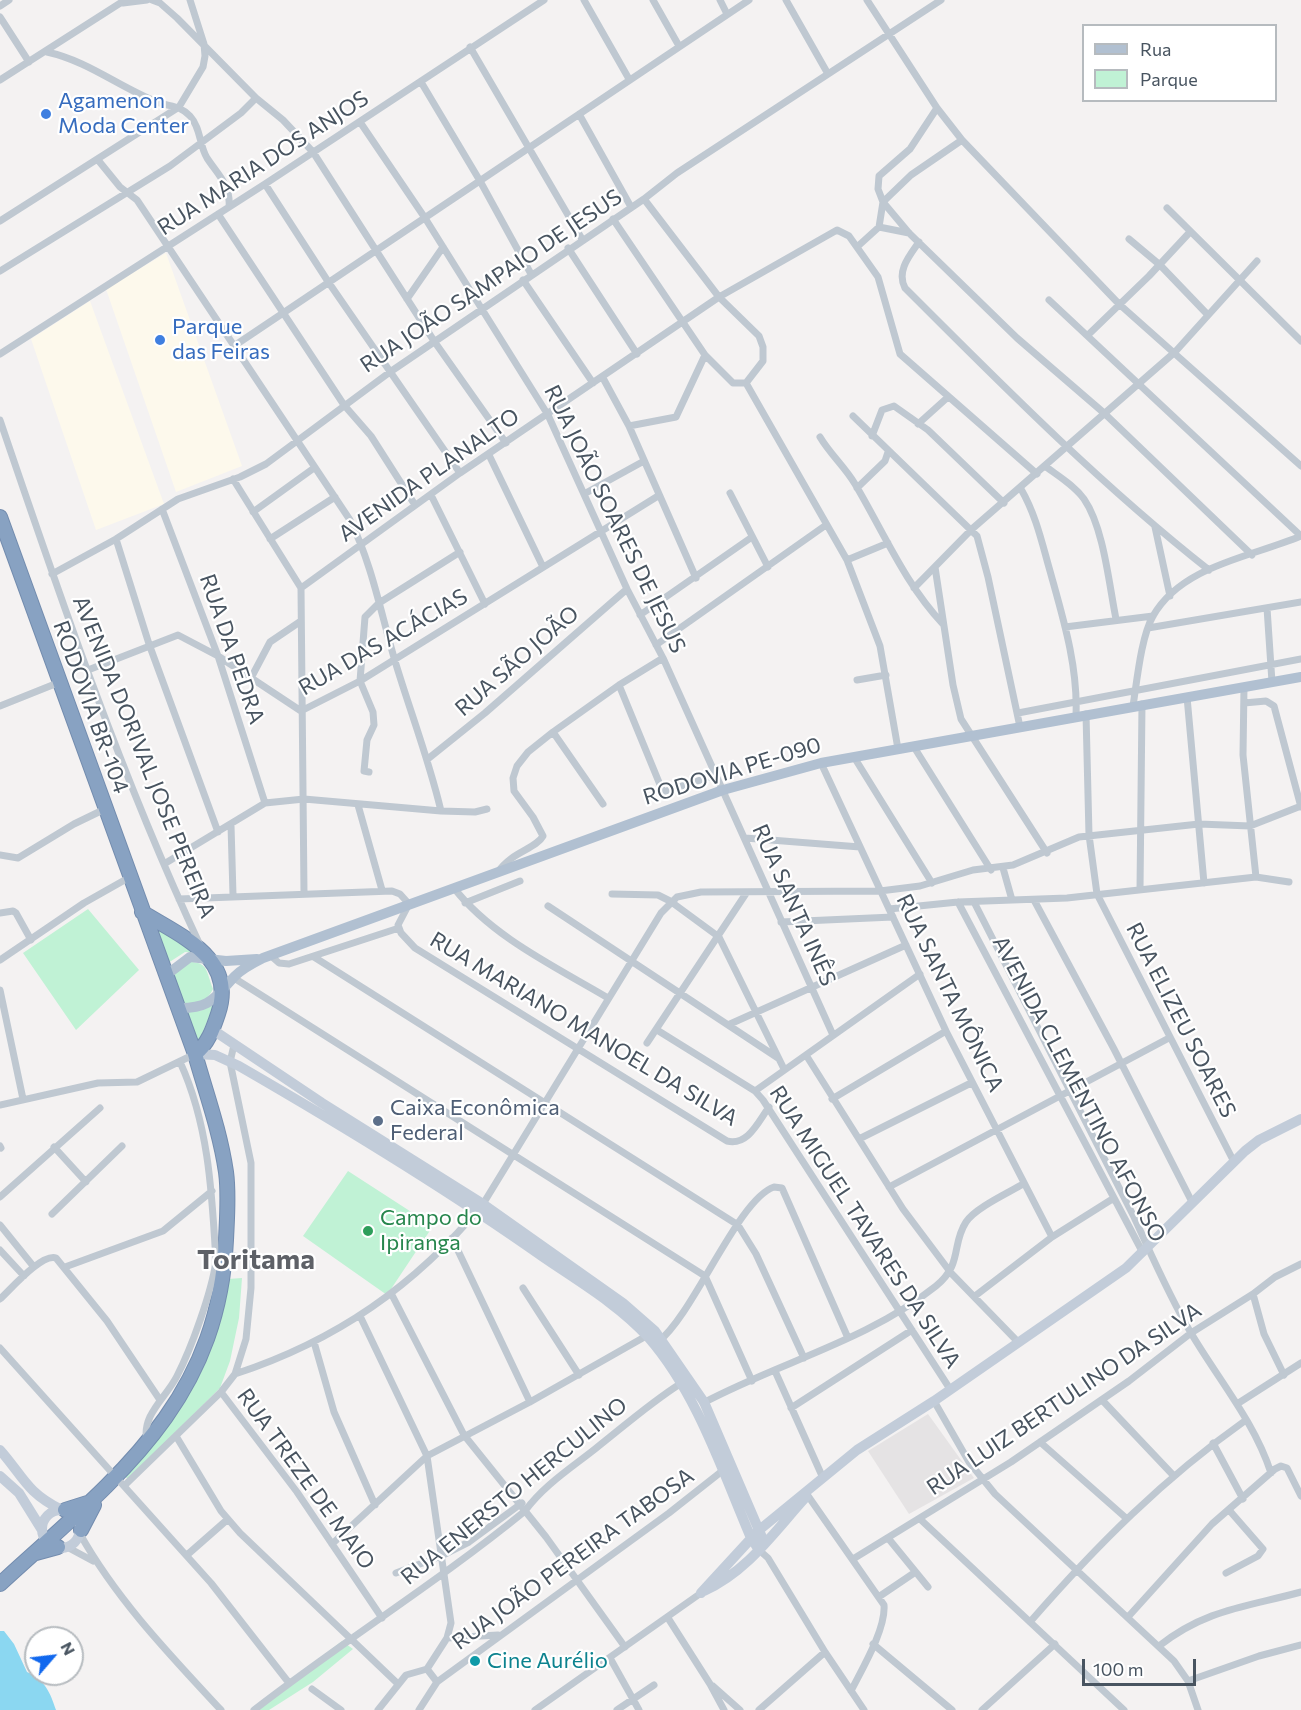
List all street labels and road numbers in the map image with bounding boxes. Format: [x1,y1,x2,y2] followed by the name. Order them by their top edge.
[153,85,373,241] street label: RUA MARIA DOS ANJOS
[355,183,627,379] street label: RUA JOÃO SAMPAIO DE JESUS
[539,381,691,657] street label: RUA JOÃO SOARES DE JESUS
[334,403,524,547] street label: AVENIDA PLANALTO
[194,570,270,728] street label: RUA DA PEDRA
[294,583,472,701] street label: RUA DAS ACÁCIAS
[67,592,221,922] street label: AVENIDA DORIVAL JOSE PEREIRA
[450,600,584,722] street label: RUA SÃO JOÃO
[47,617,135,797] street label: RODOVIA BR-104
[640,731,824,811] street label: RODOVIA PE-090
[747,820,841,990] street label: RUA SANTA INÊS
[891,890,1009,1096] street label: RUA SANTA MÔNICA
[1120,918,1242,1122] street label: RUA ELIZEU SOARES
[425,926,743,1132] street label: RUA MARIANO MANOEL DA SILVA
[987,931,1171,1247] street label: AVENIDA CLEMENTINO AFONSO
[764,1081,966,1373] street label: RUA MIGUEL TAVARES DA SILVA
[922,1297,1206,1501] street label: RUA LUIZ BERTULINO DA SILVA
[232,1384,380,1574] street label: RUA TREZE DE MAIO
[396,1392,632,1590] street label: RUA ENERSTO HERCULINO
[447,1462,699,1656] street label: RUA JOÃO PEREIRA TABOSA

